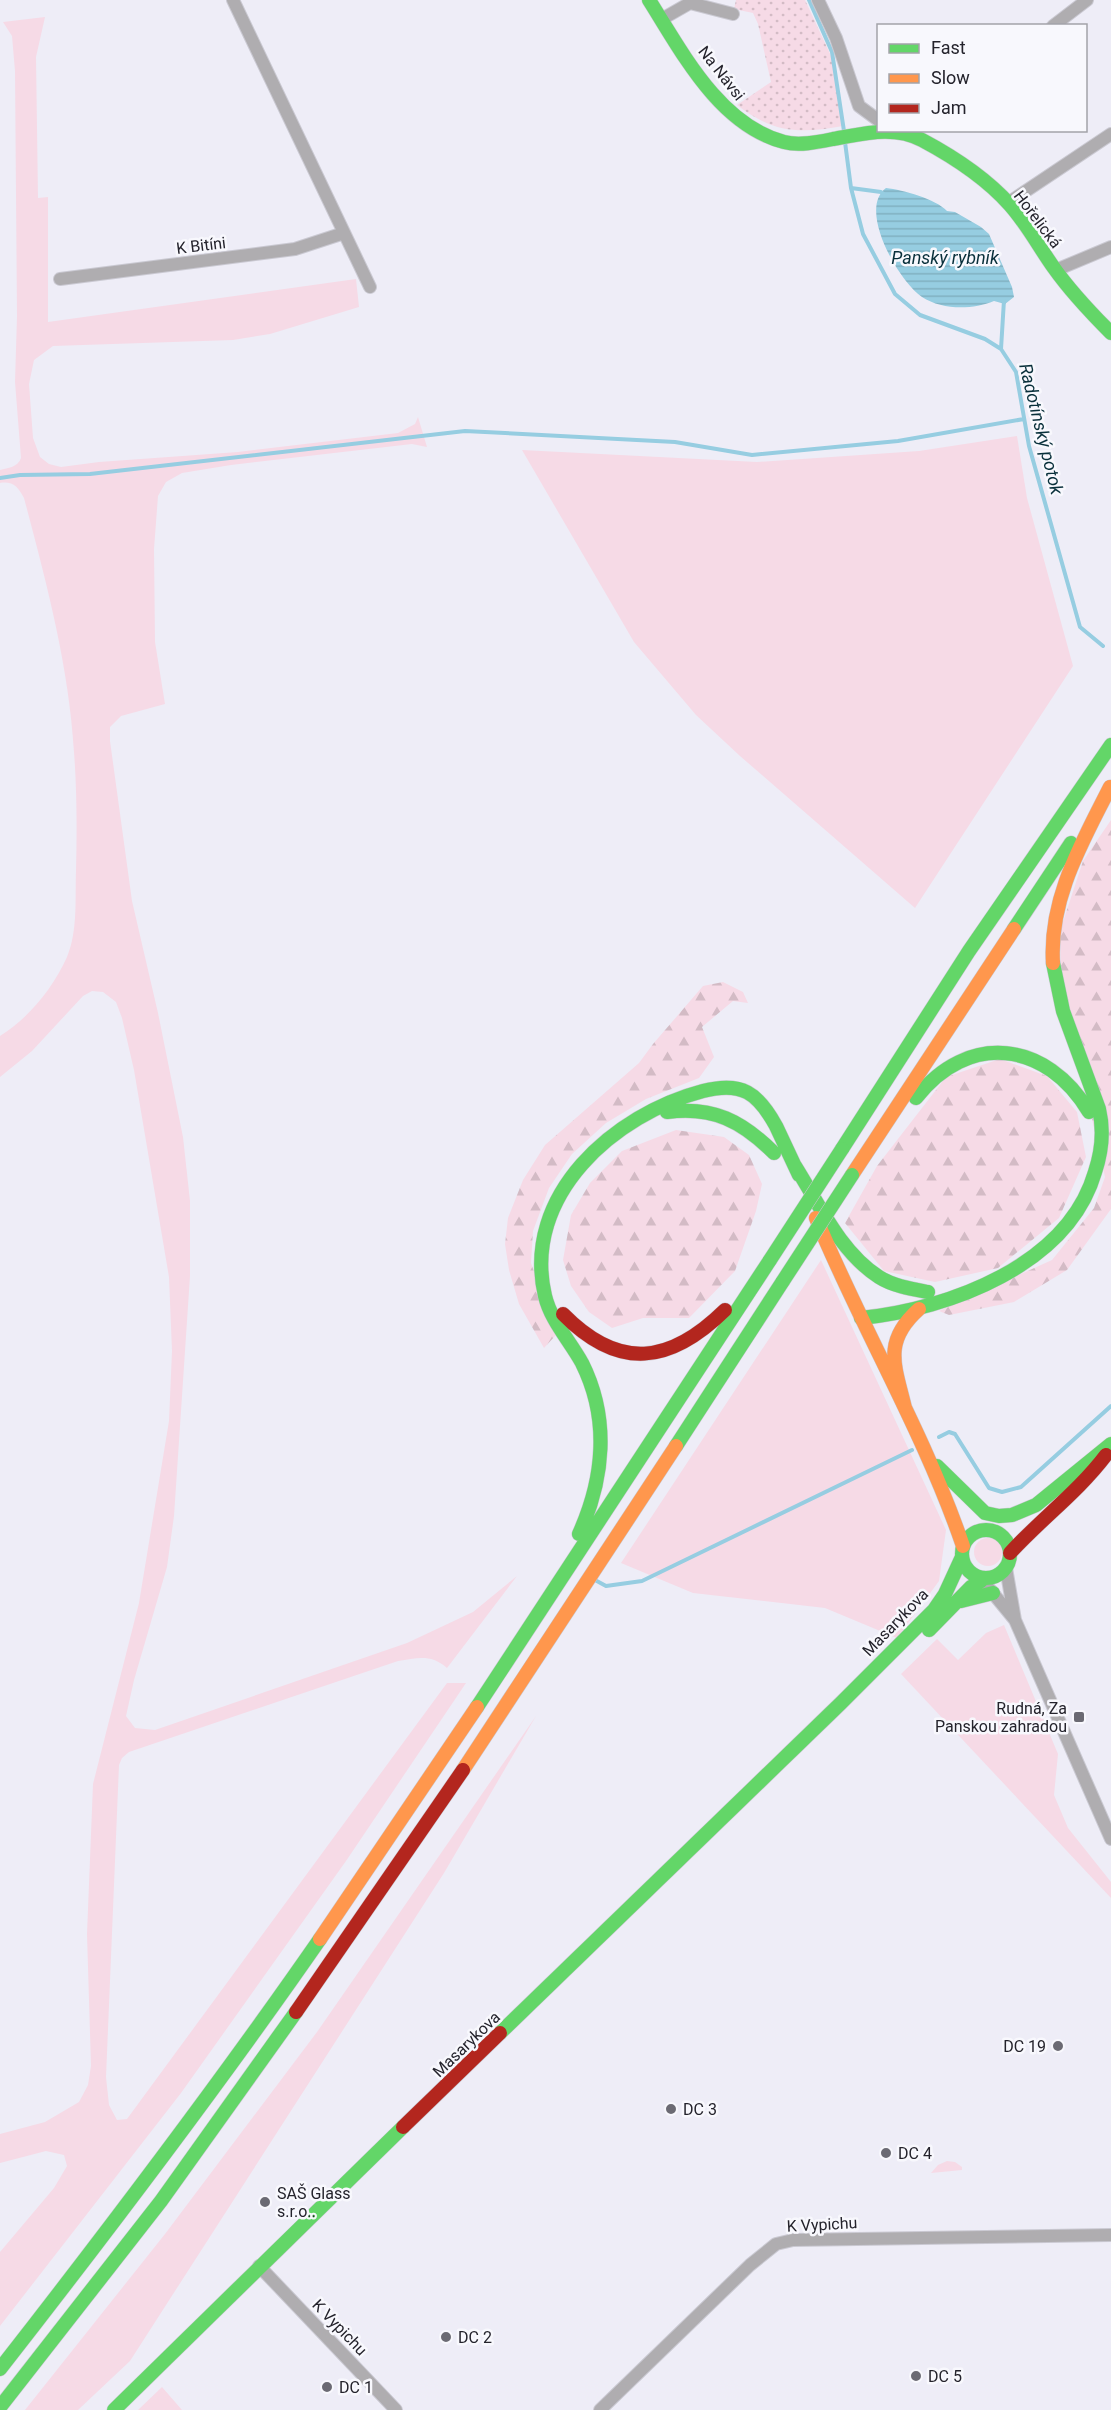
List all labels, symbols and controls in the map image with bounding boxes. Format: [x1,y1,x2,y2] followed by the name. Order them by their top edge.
[877,24,1087,132] legend
[931,37,966,58] text: Fast
[694,42,749,104] street label: Na Návsi
[931,67,970,88] text: Slow
[931,97,967,118] text: Jam
[1010,187,1065,252] street label: Hořelická
[175,233,227,258] street label: K Bitíni
[891,247,1000,268] water label: Panský rybník
[1015,361,1068,498] water label: Radotínský potok
[859,1585,932,1660] street label: Masarykova
[935,1699,1067,1736] place label: Rudná, Za Panskou zahradou
[1072,1710,1086,1724] marker: Rudná, Za Panskou zahradou
[429,2008,504,2081] street label: Masarykova
[1003,2037,1046,2056] place label: DC 19
[1051,2039,1065,2053] marker: DC 19
[683,2100,717,2119] place label: DC 3
[664,2102,678,2116] marker: DC 3
[898,2144,932,2163] place label: DC 4
[879,2146,893,2160] marker: DC 4
[277,2183,350,2221] place label: SAŠ Glass s.r.o..
[258,2195,272,2209] marker: SAŠ Glass s.r.o..
[786,2213,858,2236] street label: K Vypichu
[308,2295,371,2359] street label: K Vypichu
[458,2328,492,2347] place label: DC 2
[439,2330,453,2344] marker: DC 2
[928,2367,962,2386] place label: DC 5
[909,2369,923,2383] marker: DC 5
[339,2378,373,2397] place label: DC 1
[320,2380,334,2394] marker: DC 1

